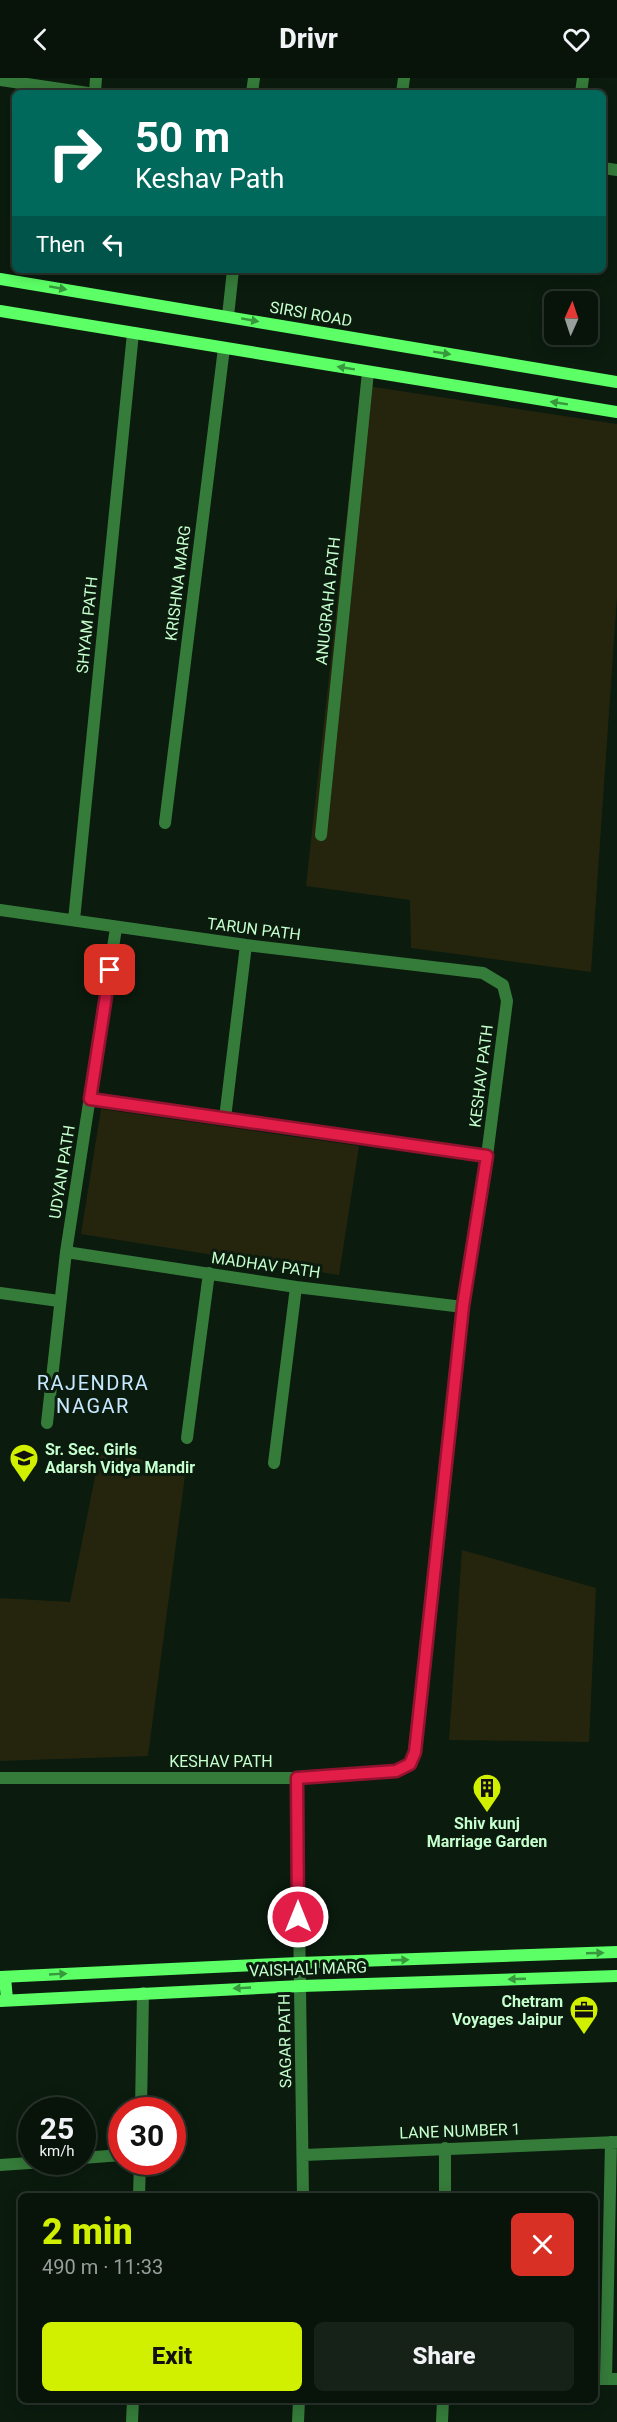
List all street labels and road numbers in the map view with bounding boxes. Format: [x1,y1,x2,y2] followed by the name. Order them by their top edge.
[268,297,354,331] street label: SIRSI ROAD
[161,524,195,642] street label: KRISHNA MARG
[312,536,344,666] street label: ANUGRAHA PATH
[72,576,102,674] street label: SHYAM PATH
[206,914,302,944] street label: TARUN PATH
[465,1023,497,1129] street label: KESHAV PATH
[45,1124,79,1220] street label: UDYAN PATH
[210,1248,322,1282] street label: MADHAV PATH
[169,1752,273,1771] street label: KESHAV PATH
[249,1957,367,1981] street label: VAISHALI MARG
[275,1994,295,2088] street label: SAGAR PATH
[399,2119,521,2143] street label: LANE NUMBER 1

